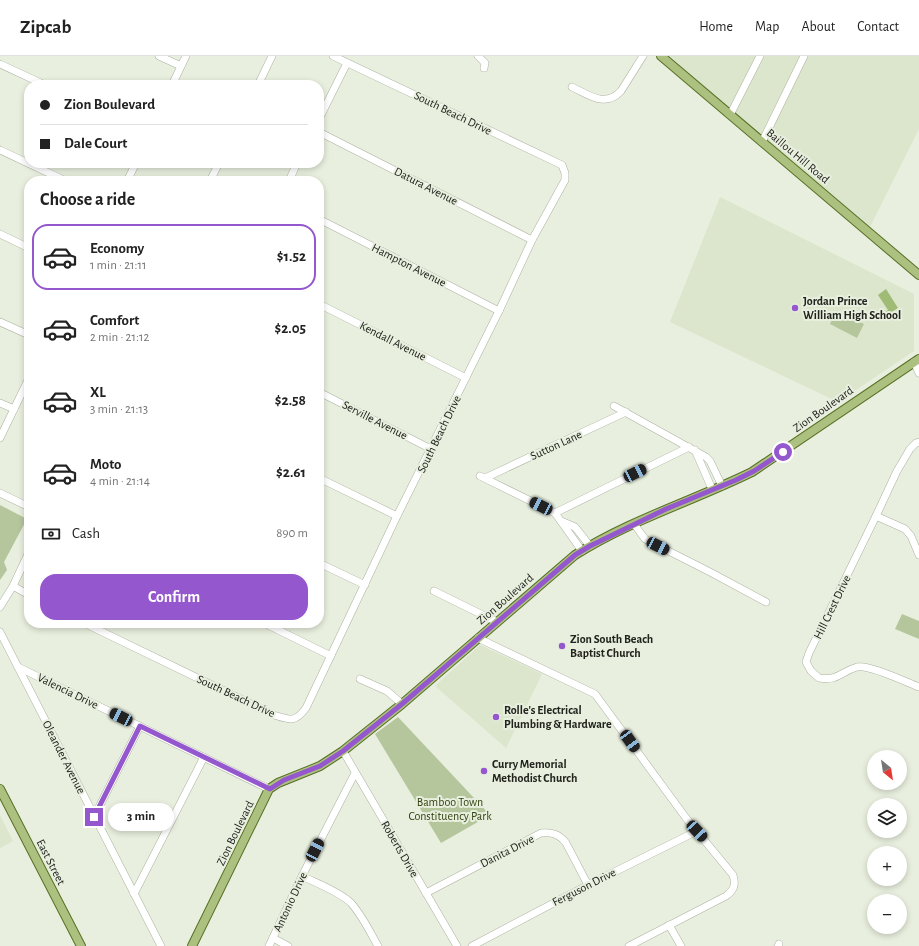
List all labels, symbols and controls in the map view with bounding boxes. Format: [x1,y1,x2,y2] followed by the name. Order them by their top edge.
[20,18,71,37] text: Zipcab
[699,20,733,34] text: Home
[755,20,779,34] text: Map
[801,20,835,34] text: About
[857,20,899,34] text: Contact
[412,89,494,137] street label: South Beach Drive
[64,97,155,112] text: Zion Boulevard
[764,126,832,186] street label: Baillou Hill Road
[64,136,127,151] text: Dale Court
[392,165,460,207] street label: Datura Avenue
[40,191,135,209] text: Choose a ride
[42,239,78,275] icon: car
[90,241,144,256] text: Economy
[370,241,448,289] street label: Hampton Avenue
[277,249,306,264] text: $1.52
[90,259,146,272] text: 1 min · 21:11
[803,295,901,321] place label: Jordan Prince William High School
[790,303,800,313] marker: Jordan Prince William High School
[42,311,78,347] icon: car
[90,313,139,328] text: Comfort
[358,319,428,363] street label: Kendall Avenue
[274,321,306,336] text: $2.05
[90,331,149,344] text: 2 min · 21:12
[42,383,78,419] icon: car
[791,384,855,434] street label: Zion Boulevard
[90,385,106,400] text: XL
[275,393,306,408] text: $2.58
[415,393,463,475] street label: South Beach Drive
[340,398,410,442] street label: Serville Avenue
[90,403,148,416] text: 3 min · 21:13
[528,428,584,462] street label: Sutton Lane
[774,443,792,461] route start
[42,455,78,491] icon: car
[90,457,122,472] text: Moto
[622,462,648,484] car
[276,465,306,480] text: $2.61
[90,475,150,488] text: 4 min · 21:14
[528,495,554,517] car
[40,523,62,545] icon: cash
[72,526,100,541] text: Cash
[276,527,308,540] text: 890 m
[645,535,671,557] car
[474,571,536,627] street label: Zion Boulevard
[811,573,853,641] street label: Hill Crest Drive
[40,574,308,620] button: Confirm
[570,633,653,659] place label: Zion South Beach Baptist Church
[557,641,567,651] marker: Zion South Beach Baptist Church
[36,671,100,711] street label: Valencia Drive
[195,673,277,719] street label: South Beach Drive
[504,704,612,730] place label: Rolle's Electrical Plumbing & Hardware
[108,706,134,728] car
[491,712,501,722] marker: Rolle's Electrical Plumbing & Hardware
[40,718,88,796] street label: Oleander Avenue
[618,728,642,754] car
[867,750,907,790] north arrow
[867,750,907,934] map controls
[492,758,577,784] place label: Curry Memorial Methodist Church
[479,766,489,776] marker: Curry Memorial Methodist Church
[408,796,492,823] park label: Bamboo Town Constituency Park
[867,798,907,838] button: layers
[214,799,256,867] street label: Zion Boulevard
[108,803,174,831] callout: 3 min
[85,808,103,826] route end
[127,810,155,823] text: 3 min
[684,818,710,844] car
[379,819,421,879] street label: Roberts Drive
[478,832,536,870] street label: Danita Drive
[34,837,68,887] street label: East Street
[304,837,326,863] car
[867,846,907,886] button: +
[550,866,618,908] street label: Ferguson Drive
[271,870,309,934] street label: Antonio Drive
[867,894,907,934] button: −

